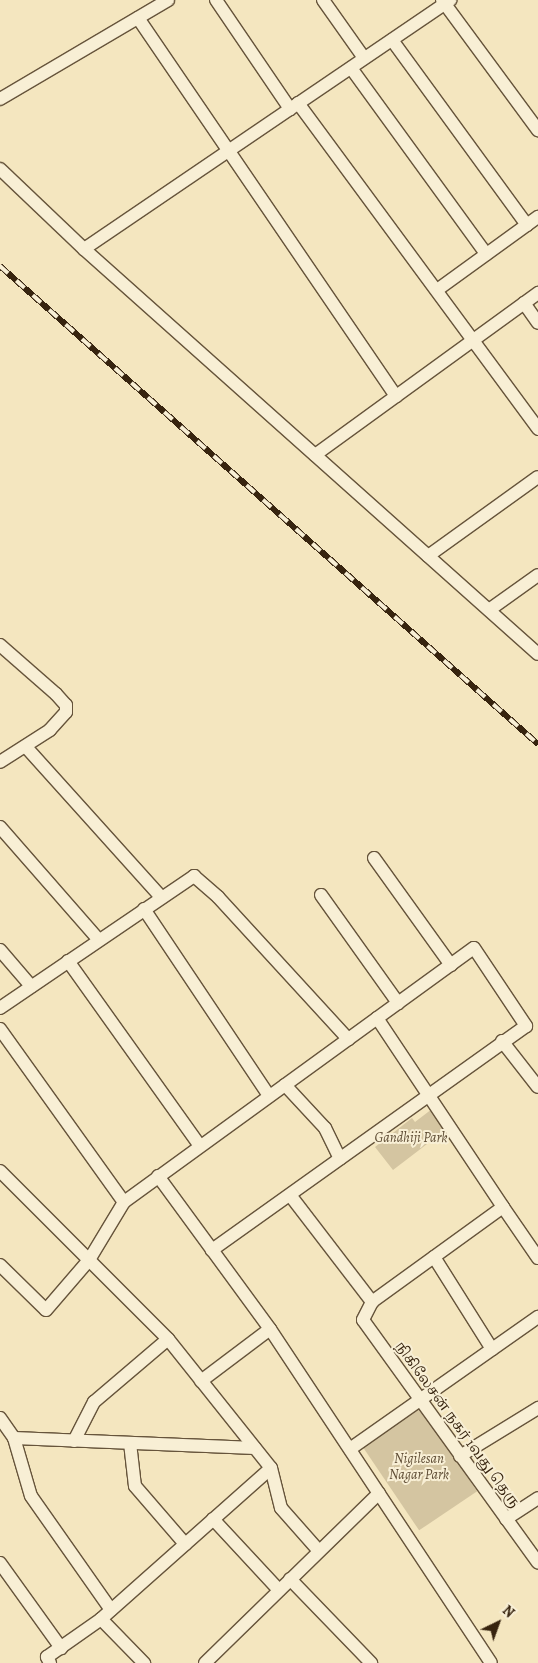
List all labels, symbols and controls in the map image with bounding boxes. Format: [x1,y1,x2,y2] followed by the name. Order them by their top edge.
[375,1130,447,1146] park label: Gandhiji Park
[391,1339,523,1511] street label: நிகிலேசன் நகர் 1வது தெரு
[389,1451,449,1484] park label: Nigilesan Nagar Park
[473,1598,523,1648] north arrow
[498,1601,519,1622] text: N

